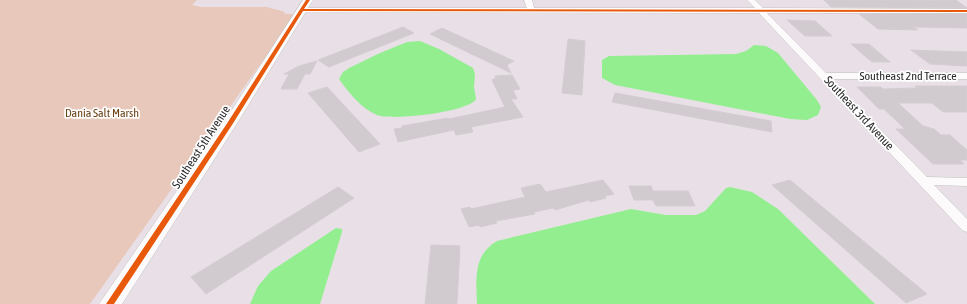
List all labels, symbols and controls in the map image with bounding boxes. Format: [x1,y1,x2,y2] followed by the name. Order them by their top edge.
[859,69,957,83] street label: Southeast 2nd Terrace
[821,73,897,153] street label: Southeast 3rd Avenue
[169,103,233,191] street label: Southeast 5th Avenue
[65,106,139,120] park label: Dania Salt Marsh

